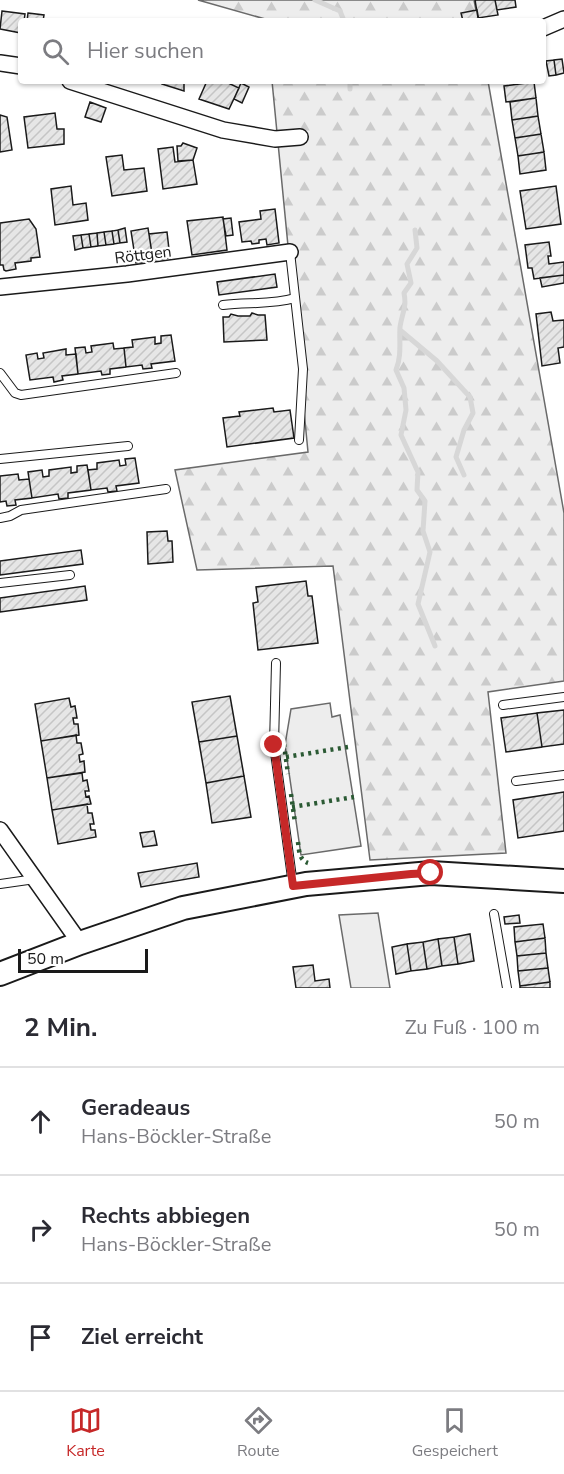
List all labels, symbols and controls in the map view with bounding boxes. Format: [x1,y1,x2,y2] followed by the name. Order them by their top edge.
[18,18,546,84] search box
[39,35,72,68] icon: search
[87,36,204,66] text: Hier suchen
[113,241,173,269] street label: Röttgen
[260,731,286,757] route end
[417,859,443,885] route start
[18,946,148,974] scale bar
[27,948,64,970] text: 50 m
[24,1010,97,1045] text: 2 Min.
[405,1014,540,1041] text: Zu Fuß · 100 m
[81,1093,190,1123] text: Geradeaus
[24,1105,57,1138] icon: ahead
[494,1108,540,1135] text: 50 m
[81,1123,271,1150] text: Hans-Böckler-Straße
[81,1201,250,1231] text: Rechts abbiegen
[24,1213,57,1246] icon: right
[494,1216,540,1243] text: 50 m
[81,1231,271,1258] text: Hans-Böckler-Straße
[24,1321,57,1354] icon: arrive
[81,1322,203,1352] text: Ziel erreicht
[66,1404,105,1462] tab: Karte
[237,1404,279,1462] tab: Route
[412,1404,498,1462] tab: Gespeichert

